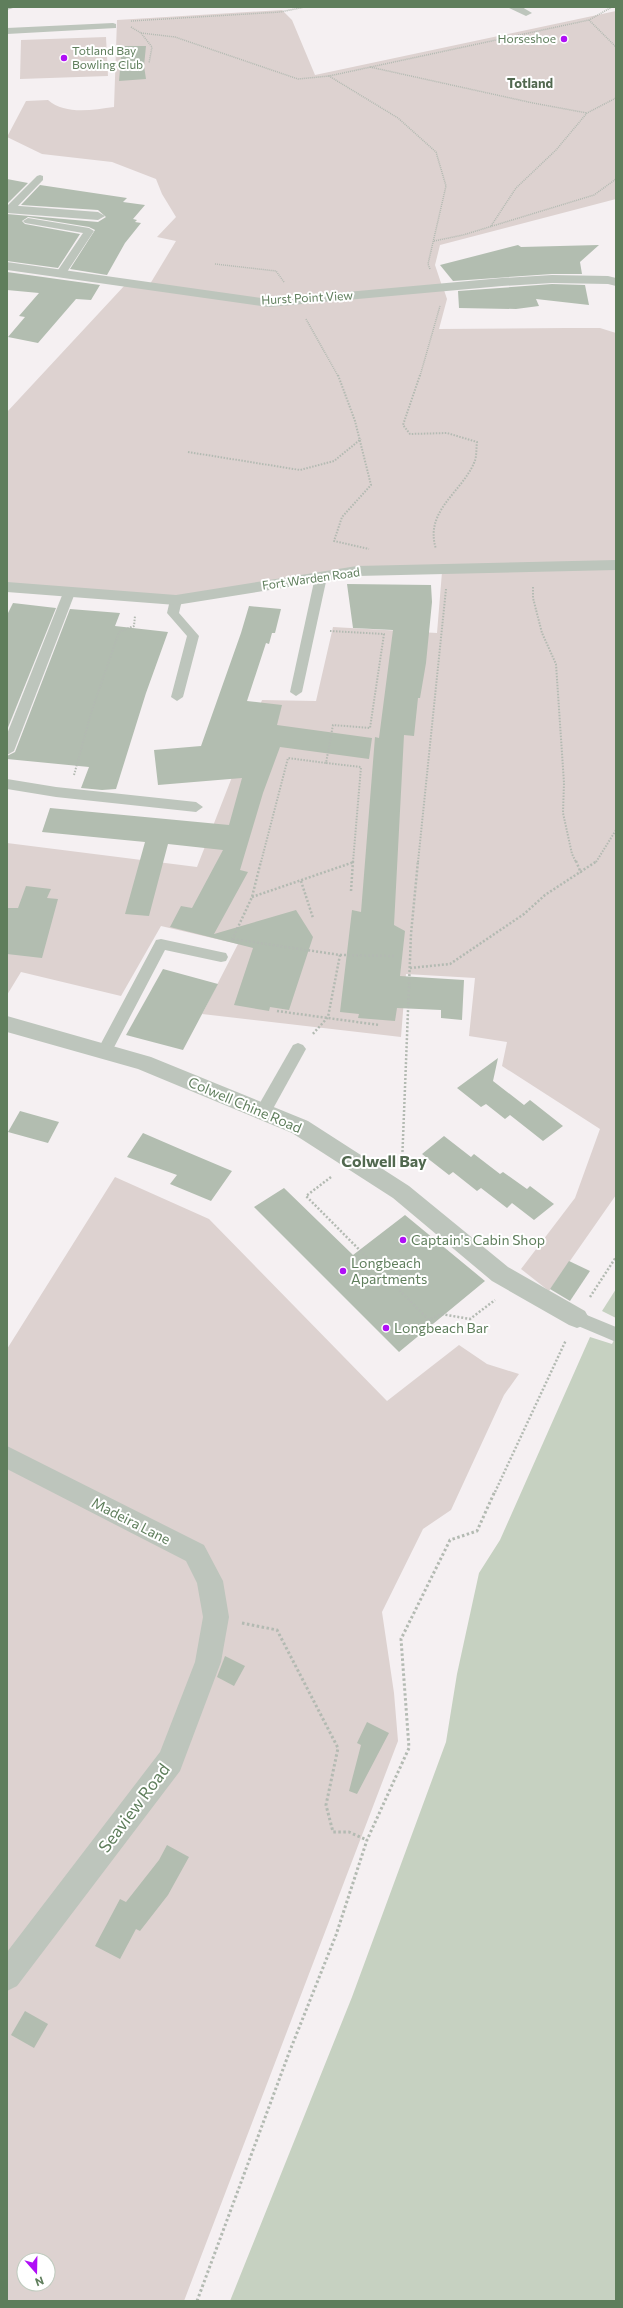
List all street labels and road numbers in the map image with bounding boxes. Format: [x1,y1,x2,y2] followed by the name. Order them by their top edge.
[261,288,353,306] street label: Hurst Point View
[261,564,361,592] street label: Fort Warden Road
[186,1073,305,1136] street label: Colwell Chine Road
[89,1493,173,1548] street label: Madeira Lane
[93,1759,174,1856] street label: Seaview Road

